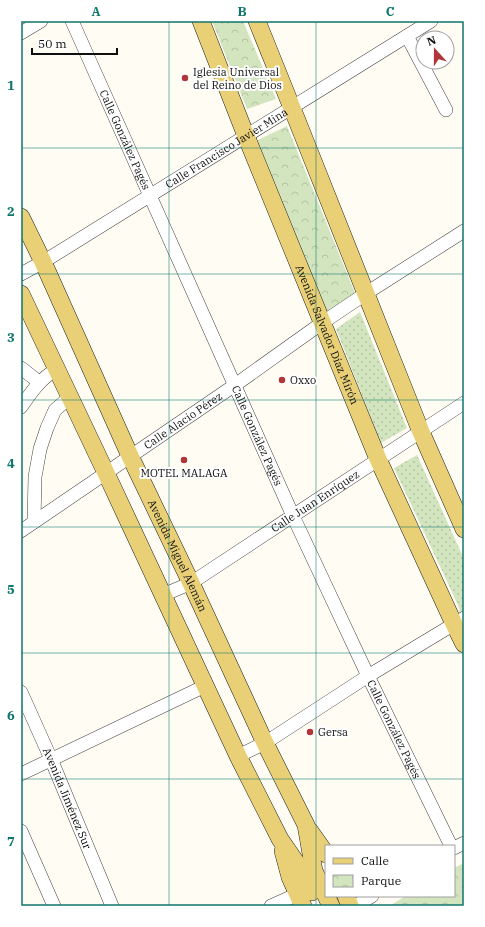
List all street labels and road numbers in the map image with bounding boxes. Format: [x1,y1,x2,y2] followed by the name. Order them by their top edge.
[97,87,153,192] street label: Calle González Pagés
[163,105,290,191] street label: Calle Francisco Javier Mina
[292,263,362,406] street label: Avenida Salvador Díaz Mirón
[229,383,286,488] street label: Calle González Pagés
[141,389,225,452] street label: Calle Alacio Pérez
[268,467,362,535] street label: Calle Juan Enríquez
[145,497,210,614] street label: Avenida Miguel Alemán
[364,678,424,781] street label: Calle González Pagés
[40,745,95,851] street label: Avenida Jiménez Sur

